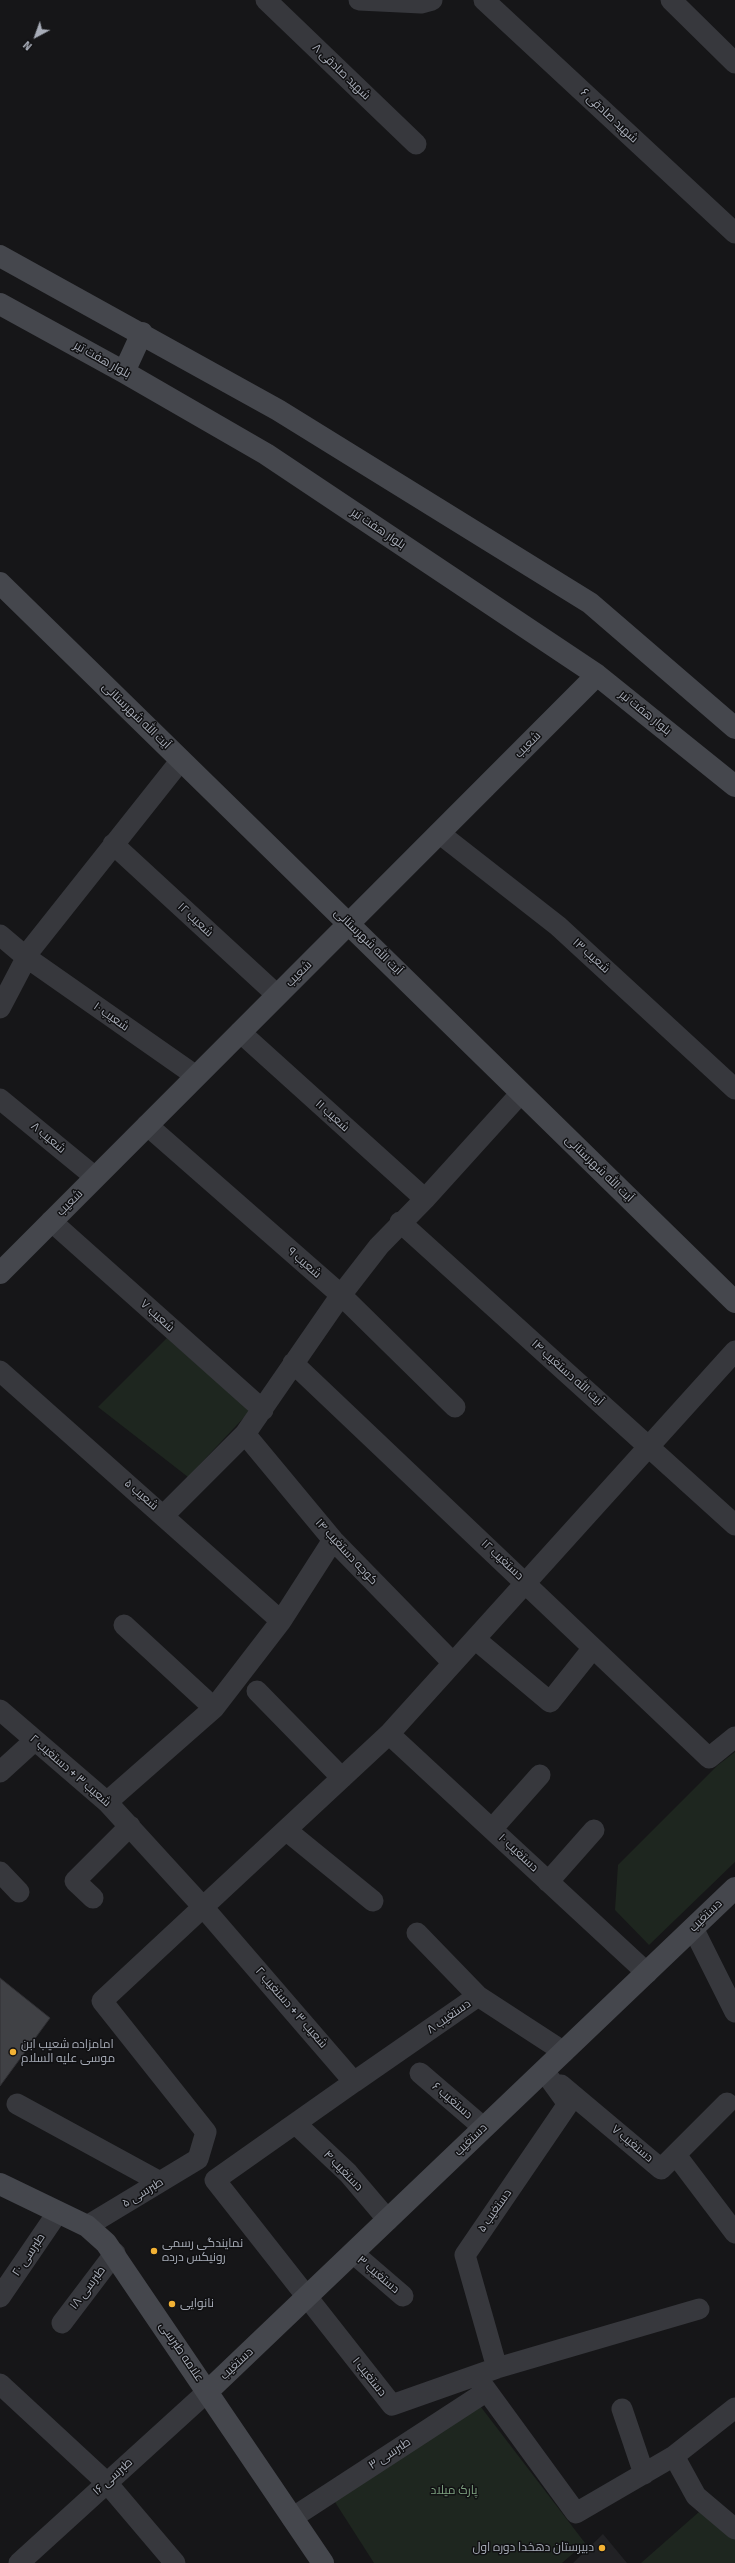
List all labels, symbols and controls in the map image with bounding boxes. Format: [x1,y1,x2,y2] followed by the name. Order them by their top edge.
[16,16,56,56] north arrow
[21,38,35,53] text: N
[309,41,373,103] street label: شهید صادقی ۸
[577,86,641,146] street label: شهید صادقی ۶
[71,338,133,382] street label: بلوار هفت تیر
[348,505,408,553] street label: بلوار هفت تیر
[99,680,173,752] street label: آیت الله شهرستانی
[616,688,674,738] street label: بلوار هفت تیر
[512,729,544,761] street label: شعیب
[174,900,216,940] street label: شعیب ۱۲
[331,906,405,978] street label: آیت الله شهرستانی
[569,935,613,977] street label: شعیب ۱۳
[283,958,315,990] street label: شعیب
[90,1000,132,1034] street label: شعیب ۱۰
[312,1097,352,1135] street label: شعیب ۱۱
[28,1119,68,1157] street label: شعیب ۸
[562,1133,636,1205] street label: آیت الله شهرستانی
[54,1187,86,1219] street label: شعیب
[284,1245,324,1281] street label: شعیب ۹
[137,1297,177,1335] street label: شعیب ۷
[528,1337,606,1409] street label: آیت الله دستغیب ۱۴
[121,1476,161,1514] street label: شعیب ۵
[312,1516,380,1588] street label: کوچه دستغیب ۱۴
[478,1537,526,1583] street label: دستغیب ۱۲
[27,1732,113,1810] street label: شعیب ۳ + دستغیب ۲
[495,1831,541,1875] street label: دستغیب ۱۰
[687,1897,725,1935] street label: دستغیب
[252,1965,330,2051] street label: شعیب ۳ + دستغیب ۲
[424,1997,474,2037] street label: دستغیب ۸
[21,2038,115,2066] place label: امامزاده شعیب ابن موسی علیه السلام
[8,2047,18,2057] marker: امامزاده شعیب ابن موسی علیه السلام
[429,2080,475,2122] street label: دستغیب ۶
[452,2121,490,2159] street label: دستغیب
[608,2122,656,2166] street label: دستغیب ۷
[320,2148,366,2194] street label: دستغیب ۴
[120,2175,166,2211] street label: طبرسی ۵
[475,2187,515,2235] street label: دستغیب ۵
[9,2231,49,2279] street label: طبرسی ۲۰
[162,2237,243,2265] place label: نمایندگی رسمی رونیکس درده
[149,2246,159,2256] marker: نمایندگی رسمی رونیکس درده
[354,2253,402,2297] street label: دستغیب ۳
[67,2264,109,2312] street label: طبرسی ۱۸
[180,2297,214,2311] place label: نانوایی
[167,2299,177,2309] marker: نانوایی
[156,2319,206,2385] street label: علامه طبرسی
[217,2345,257,2383] street label: دستغیب
[349,2354,389,2400] street label: دستغیب ۱
[366,2435,414,2473] street label: طبرسی ۳
[90,2455,136,2499] street label: طبرسی ۱۶
[430,2484,478,2498] park label: پارک میلاد
[472,2541,594,2555] place label: دبیرستان دهخدا دوره اول
[597,2543,607,2553] marker: دبیرستان دهخدا دوره اول

